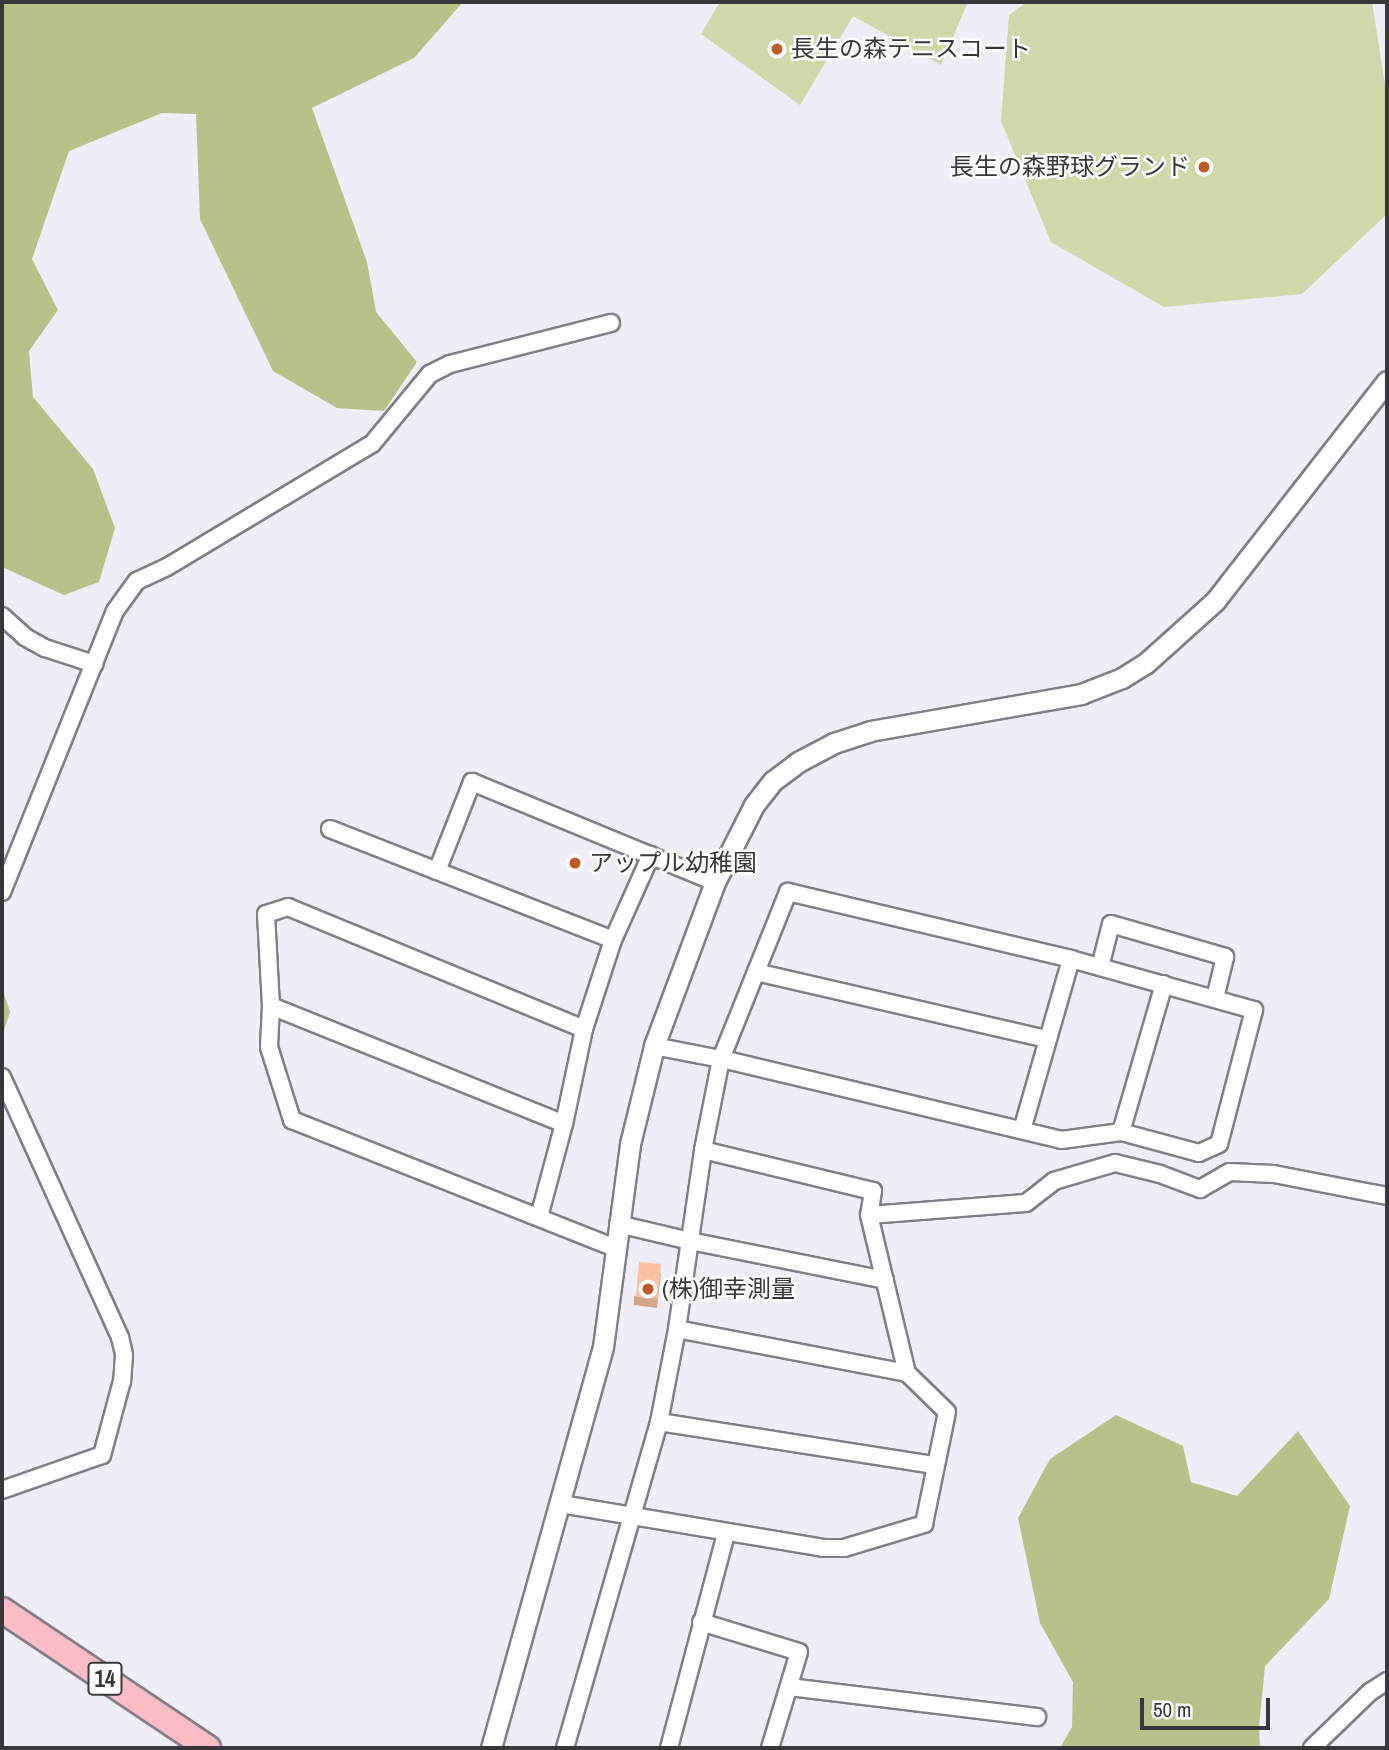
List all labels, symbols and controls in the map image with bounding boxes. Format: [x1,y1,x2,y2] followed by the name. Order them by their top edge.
[791,35,1031,63] place label: 長生の森テニスコート
[769,41,785,57] marker: 長生の森テニスコート
[950,153,1190,181] place label: 長生の森野球グランド
[1196,159,1212,175] marker: 長生の森野球グランド
[589,849,757,877] place label: アップル幼稚園
[567,855,583,871] marker: アップル幼稚園
[662,1275,795,1303] place label: (株)御幸測量
[640,1281,656,1297] marker: (株)御幸測量
[88,1660,122,1698] road number: 14
[1144,1684,1274,1728] scale bar
[1153,1695,1191,1724] text: 50 m

